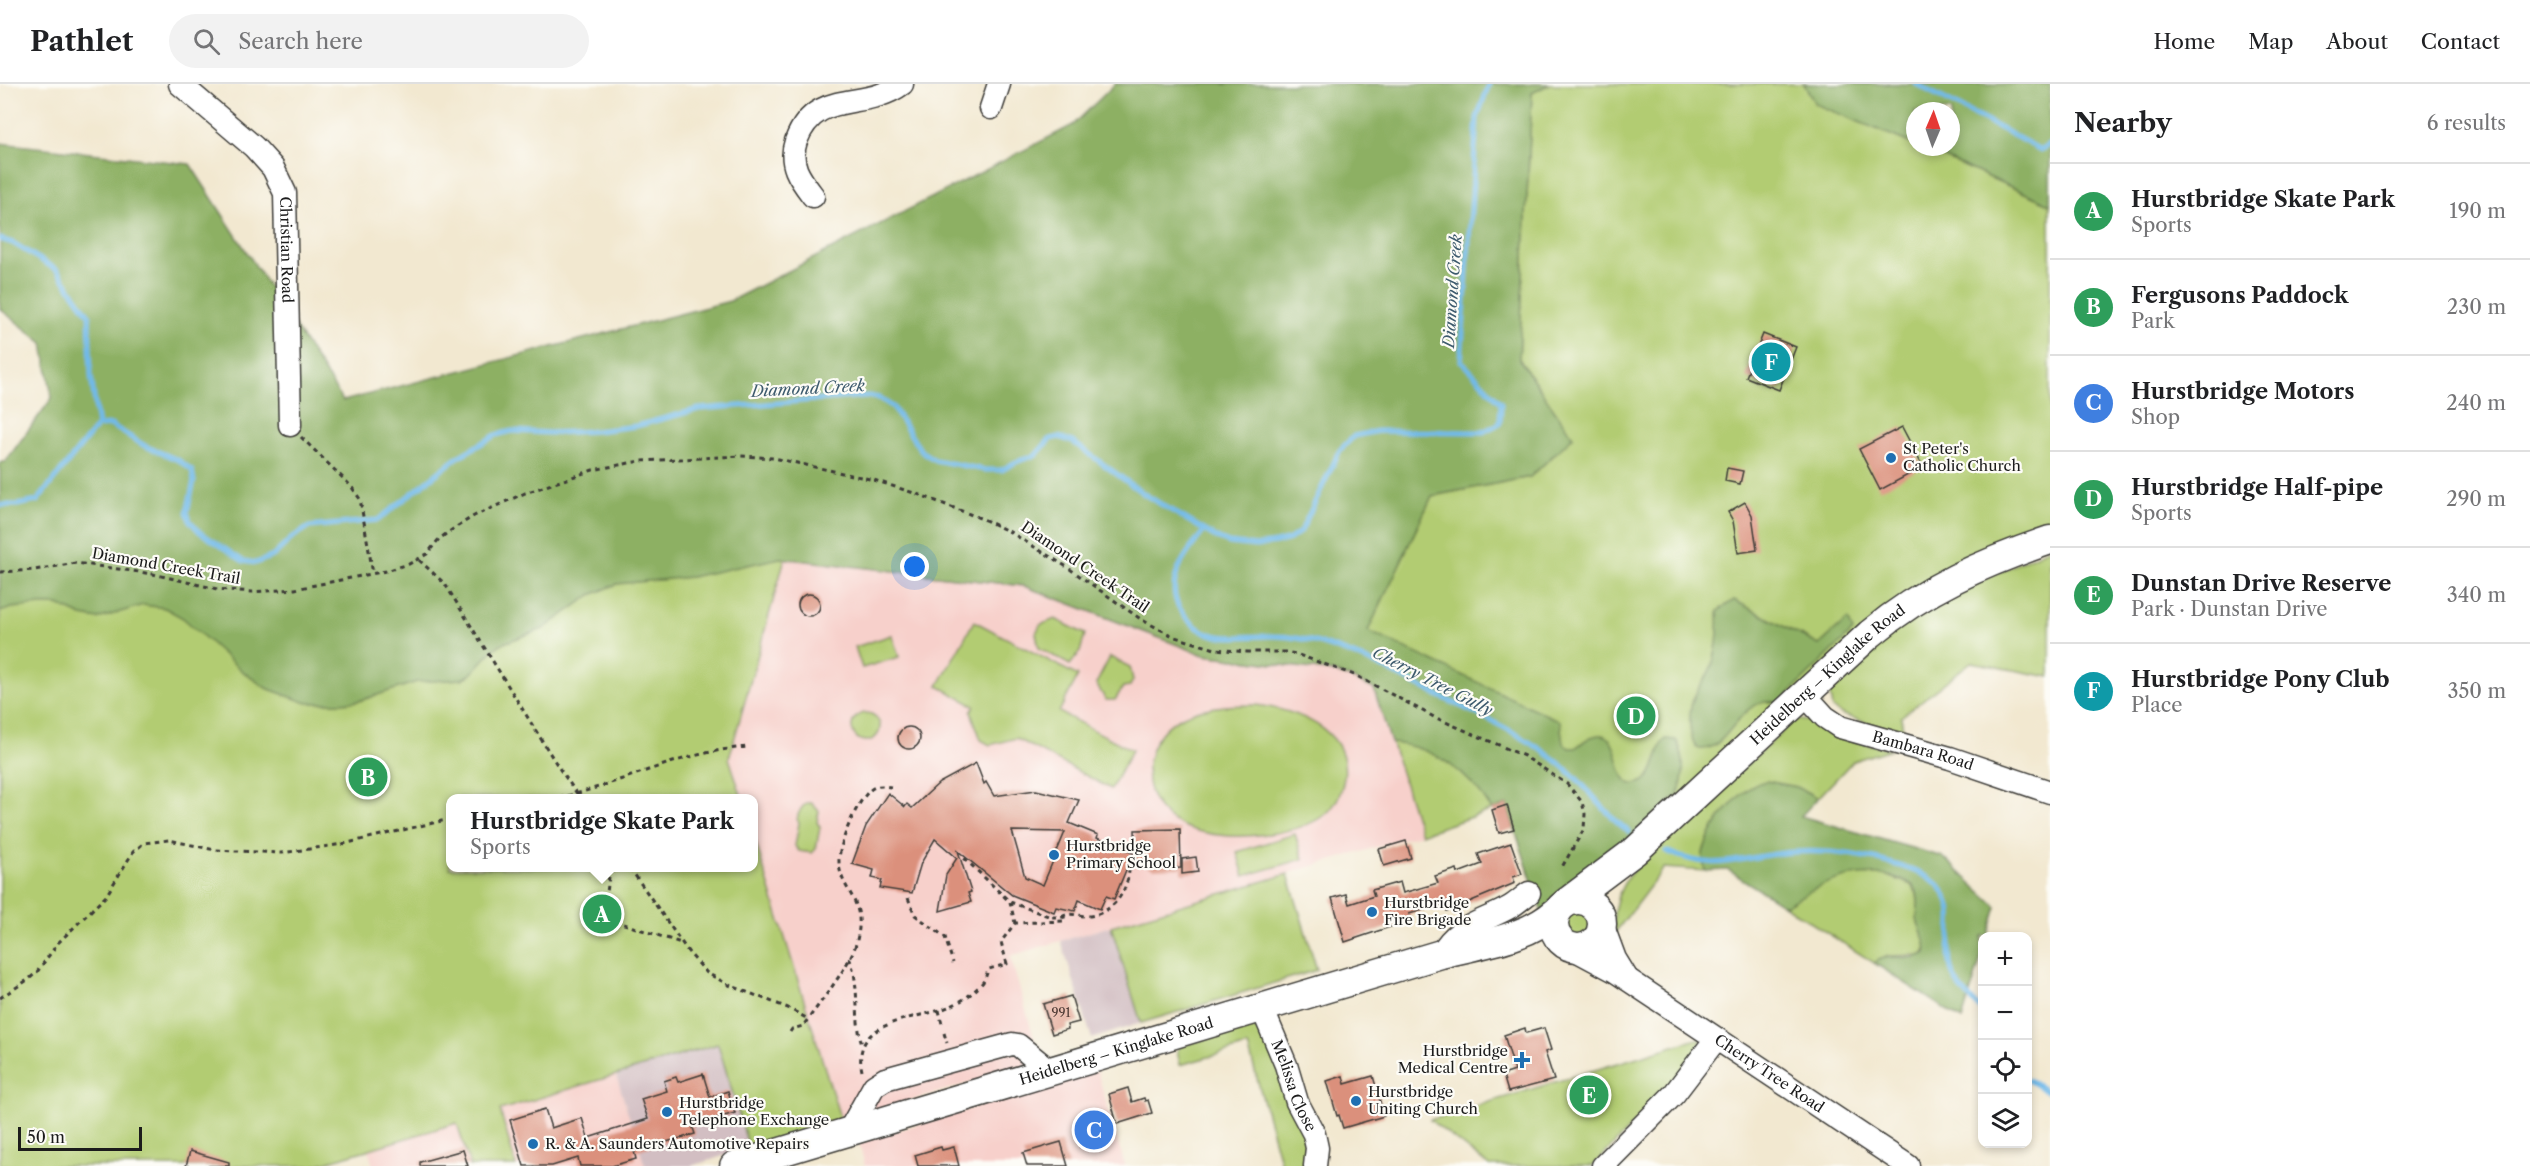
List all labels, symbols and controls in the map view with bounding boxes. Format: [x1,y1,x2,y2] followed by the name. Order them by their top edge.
[169,14,589,68] search box
[30,24,133,58] text: Pathlet
[190,25,223,58] icon: search
[238,28,363,55] text: Search here
[2154,29,2215,54] text: Home
[2248,29,2293,54] text: Map
[2326,29,2388,54] text: About
[2421,29,2500,54] text: Contact
[1906,102,1960,156] north arrow
[2074,107,2172,139] text: Nearby
[2427,111,2506,135] text: 6 results
[2131,186,2395,213] text: Hurstbridge Skate Park
[276,196,297,303] street label: Christian Road
[2086,199,2101,223] text: A
[2449,199,2506,223] text: 190 m
[2131,213,2192,237] text: Sports
[1438,233,1466,350] water label: Diamond Creek
[2131,282,2348,309] text: Fergusons Paddock
[2086,295,2101,319] text: B
[2447,295,2506,319] text: 230 m
[2131,309,2174,333] text: Park
[1752,340,1790,384] pin: F
[749,375,866,401] water label: Diamond Creek
[2131,378,2354,405] text: Hurstbridge Motors
[2085,391,2102,415] text: C
[2446,391,2506,415] text: 240 m
[2131,405,2180,429] text: Shop
[1903,439,2021,475] place label: St Peter's Catholic Church
[1884,451,1898,465] marker: St Peter's Catholic Church
[2131,474,2383,501] text: Hurstbridge Half-pipe
[2085,487,2102,511] text: D
[2446,487,2506,511] text: 290 m
[2131,501,2192,525] text: Sports
[1018,517,1153,617] street label: Diamond Creek Trail
[90,543,242,588] street label: Diamond Creek Trail
[900,552,929,581] your location
[2131,570,2391,597] text: Dunstan Drive Reserve
[2086,583,2101,607] text: E
[2447,583,2506,607] text: 340 m
[2131,597,2327,621] text: Park · Dunstan Drive
[1746,600,1909,749] street label: Heidelberg – Kinglake Road
[1369,642,1497,720] water label: Cherry Tree Gully
[2131,666,2390,693] text: Hurstbridge Pony Club
[2087,679,2100,703] text: F
[2448,679,2506,703] text: 350 m
[2131,693,2182,717] text: Place
[1616,694,1656,738] pin: D
[1870,727,1976,774] street label: Bambara Road
[348,754,388,800] pin: B
[446,794,758,872] popup
[470,808,734,835] text: Hurstbridge Skate Park
[470,835,531,859] text: Sports
[1066,836,1177,872] place label: Hurstbridge Primary School
[1047,848,1061,862] marker: Hurstbridge Primary School
[582,892,622,936] pin: A
[1384,893,1471,929] place label: Hurstbridge Fire Brigade
[1365,905,1379,919] marker: Hurstbridge Fire Brigade
[1978,932,2032,1148] map controls
[1978,932,2032,986] button: +
[1978,986,2032,1040] button: −
[1051,1005,1071,1020] house number: 991
[1017,1013,1215,1089] street label: Heidelberg – Kinglake Road
[1711,1030,1828,1117] street label: Cherry Tree Road
[1267,1037,1321,1135] street label: Melissa Close
[1978,1040,2032,1094] button: locate
[1398,1041,1508,1077] place label: Hurstbridge Medical Centre
[1513,1051,1531,1069] marker: Hurstbridge Medical Centre
[1570,1072,1608,1118] pin: E
[1368,1082,1479,1118] place label: Hurstbridge Uniting Church
[679,1093,829,1129] place label: Hurstbridge Telephone Exchange
[1349,1094,1363,1108] marker: Hurstbridge Uniting Church
[1978,1094,2032,1148] button: layers
[660,1105,674,1119] marker: Hurstbridge Telephone Exchange
[1074,1108,1114,1152] pin: C
[18,1124,142,1152] scale bar
[27,1127,65,1147] text: 50 m
[545,1134,809,1153] place label: R. & A. Saunders Automotive Repairs
[526,1137,540,1151] marker: R. & A. Saunders Automotive Repairs

